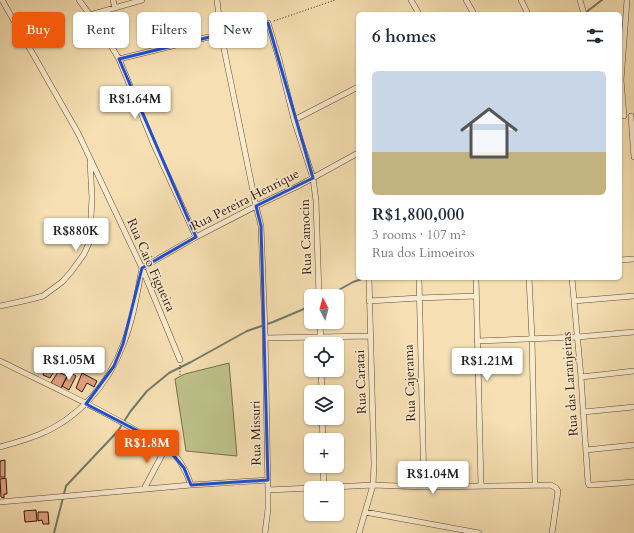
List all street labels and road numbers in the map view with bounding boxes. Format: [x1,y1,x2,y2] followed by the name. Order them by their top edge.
[188,165,302,235] street label: Rua Pereira Henrique
[296,198,316,275] street label: Rua Camocin
[122,215,180,315] street label: Rua Caio Figueira
[557,331,583,437] street label: Rua das Laranjeiras
[400,344,420,422] street label: Rua Cajerama
[351,349,371,415] street label: Rua Caratai
[246,400,266,466] street label: Rua Missuri

